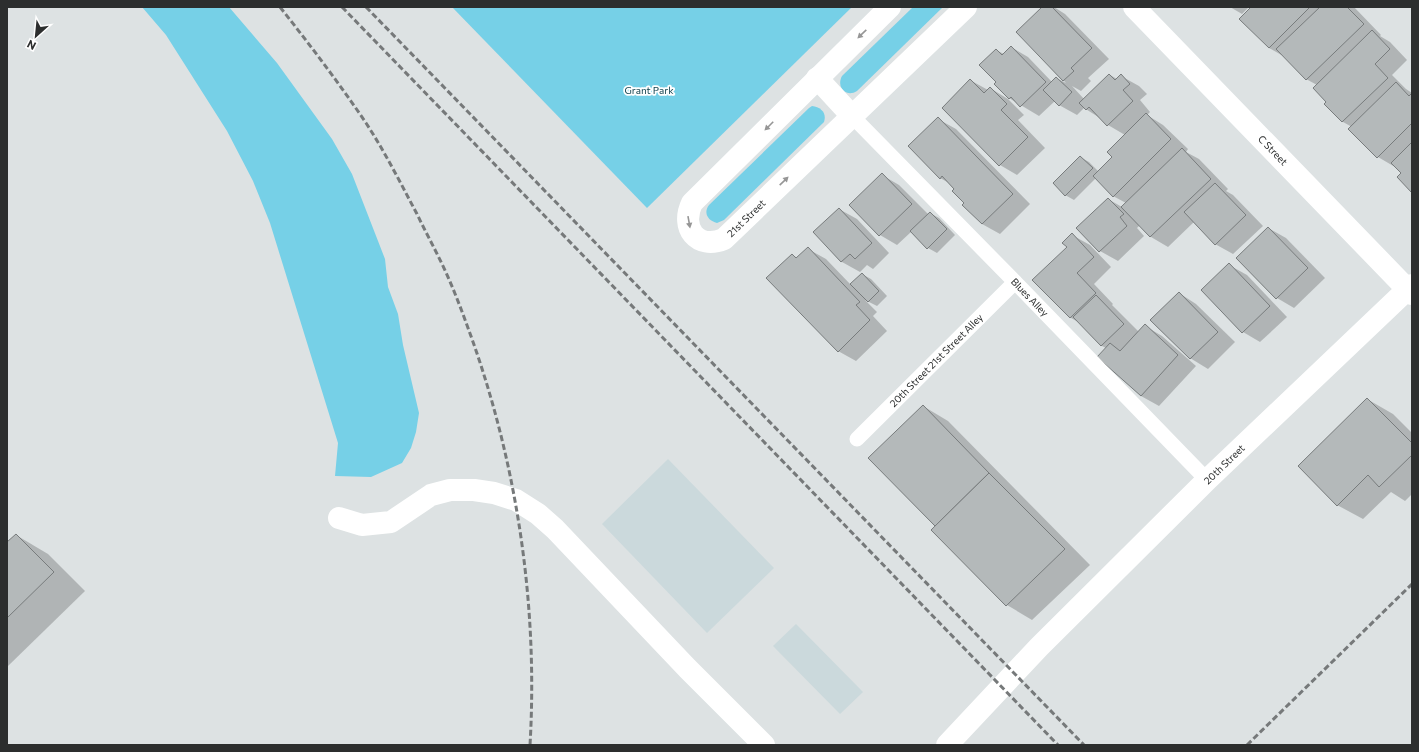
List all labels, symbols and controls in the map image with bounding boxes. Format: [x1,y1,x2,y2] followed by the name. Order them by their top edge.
[16,16,56,56] north arrow
[857,29,867,39] one-way arrow
[25,38,38,53] text: N
[624,84,674,96] park label: Grant Park
[764,121,774,131] one-way arrow
[1256,133,1290,167] street label: C Street
[779,176,789,186] one-way arrow
[724,197,768,239] street label: 21st Street
[686,216,692,228] one-way arrow
[1009,275,1051,319] street label: Blues Alley
[887,311,985,409] street label: 20th Street 21st Street Alley
[1201,442,1247,486] street label: 20th Street

